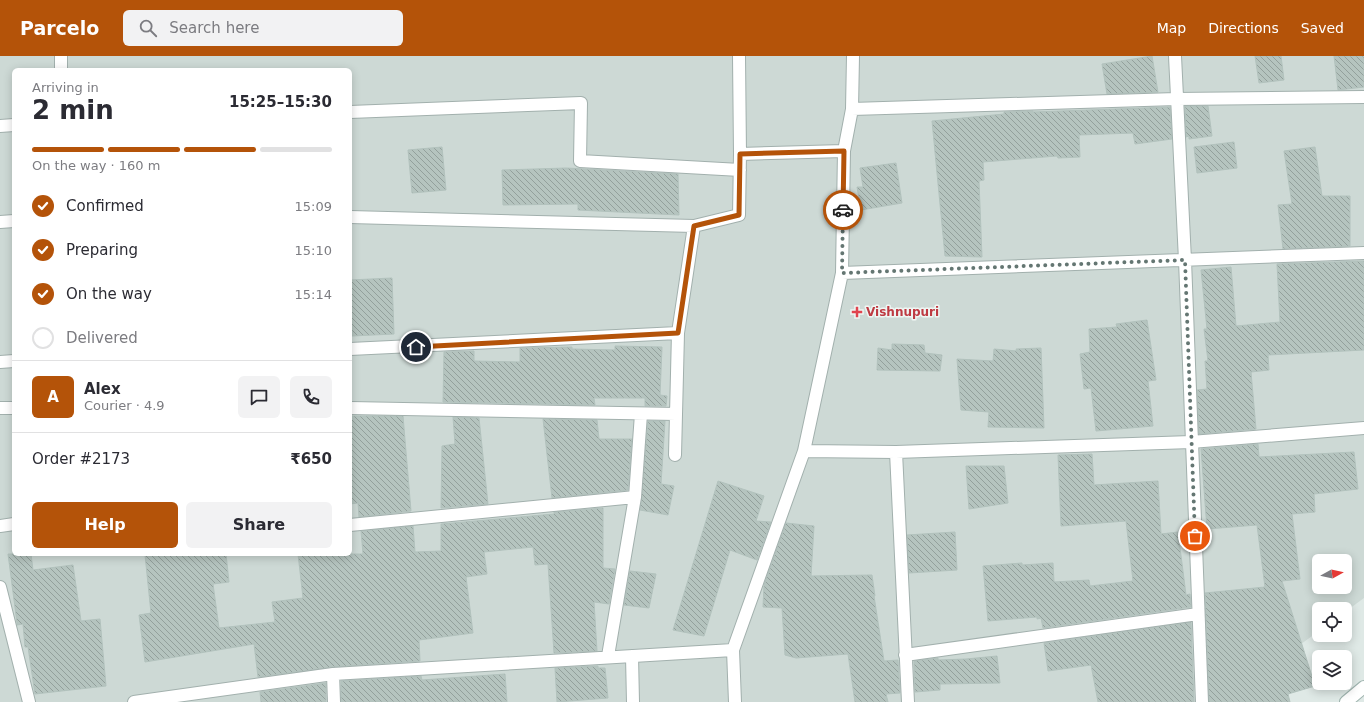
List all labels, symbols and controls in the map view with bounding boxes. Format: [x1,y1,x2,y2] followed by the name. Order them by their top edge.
[123,10,403,46] search box
[20,17,99,39] text: Parcelo
[137,17,159,39] icon: search
[169,19,259,37] text: Search here
[1157,20,1186,36] text: Map
[1208,20,1279,36] text: Directions
[1301,20,1344,36] text: Saved
[32,80,99,95] text: Arriving in
[229,93,332,111] text: 15:25–15:30
[32,95,114,125] text: 2 min
[32,158,160,173] text: On the way · 160 m
[823,190,863,230] courier
[32,195,54,217] icon: check
[66,197,144,215] text: Confirmed
[295,199,332,214] text: 15:09
[832,199,854,221] icon: car
[32,239,54,261] icon: check
[66,241,138,259] text: Preparing
[295,243,332,258] text: 15:10
[32,283,54,305] icon: check
[66,285,152,303] text: On the way
[295,287,332,302] text: 15:14
[866,305,939,319] place label: Vishnupuri
[851,306,863,318] marker: Vishnupuri
[66,329,138,347] text: Delivered
[399,330,433,364] pin
[405,336,427,358] icon: home
[238,376,280,418] button: chat
[290,376,332,418] button: phone
[84,380,121,398] text: Alex
[47,388,59,406] text: A
[84,398,165,413] text: Courier · 4.9
[32,450,130,468] text: Order #2173
[290,450,332,468] text: ₹650
[32,502,178,548] button: Help
[186,502,332,548] button: Share
[1178,519,1212,553] pin
[1184,525,1206,547] icon: bag
[1312,554,1352,594] north arrow
[1312,554,1352,690] map controls
[1312,602,1352,642] button: locate
[1312,650,1352,690] button: layers

